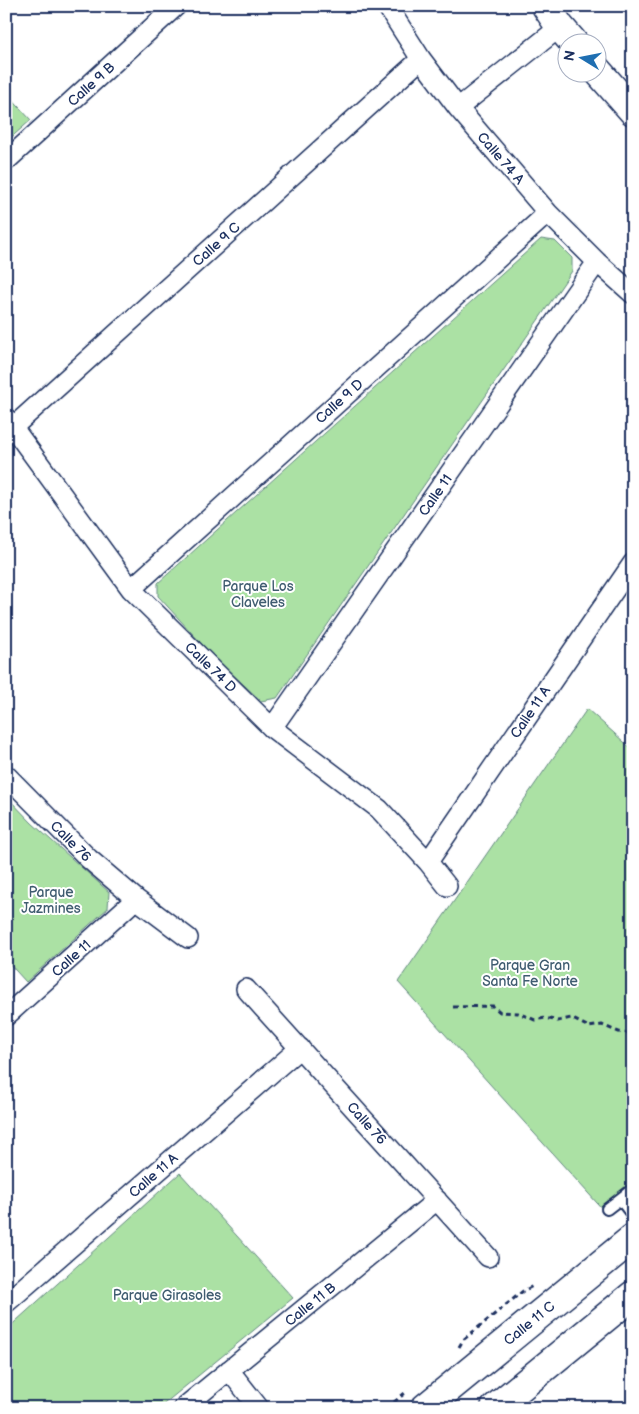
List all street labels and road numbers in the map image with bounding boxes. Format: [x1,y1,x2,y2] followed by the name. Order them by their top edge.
[64,59,119,110] street label: Calle 9 B
[473,129,528,188] street label: Calle 74 A
[189,219,244,270] street label: Calle 9 C
[312,376,367,427] street label: Calle 9 D
[415,471,456,519] street label: Calle 11
[181,639,240,696] street label: Calle 74 D
[507,683,554,742] street label: Calle 11 A
[47,817,95,866] street label: Calle 76
[48,936,94,980] street label: Calle 11
[343,1099,390,1148] street label: Calle 76
[125,1149,182,1201] street label: Calle 11 A
[282,1279,339,1330] street label: Calle 11 B
[500,1298,558,1349] street label: Calle 11 C

